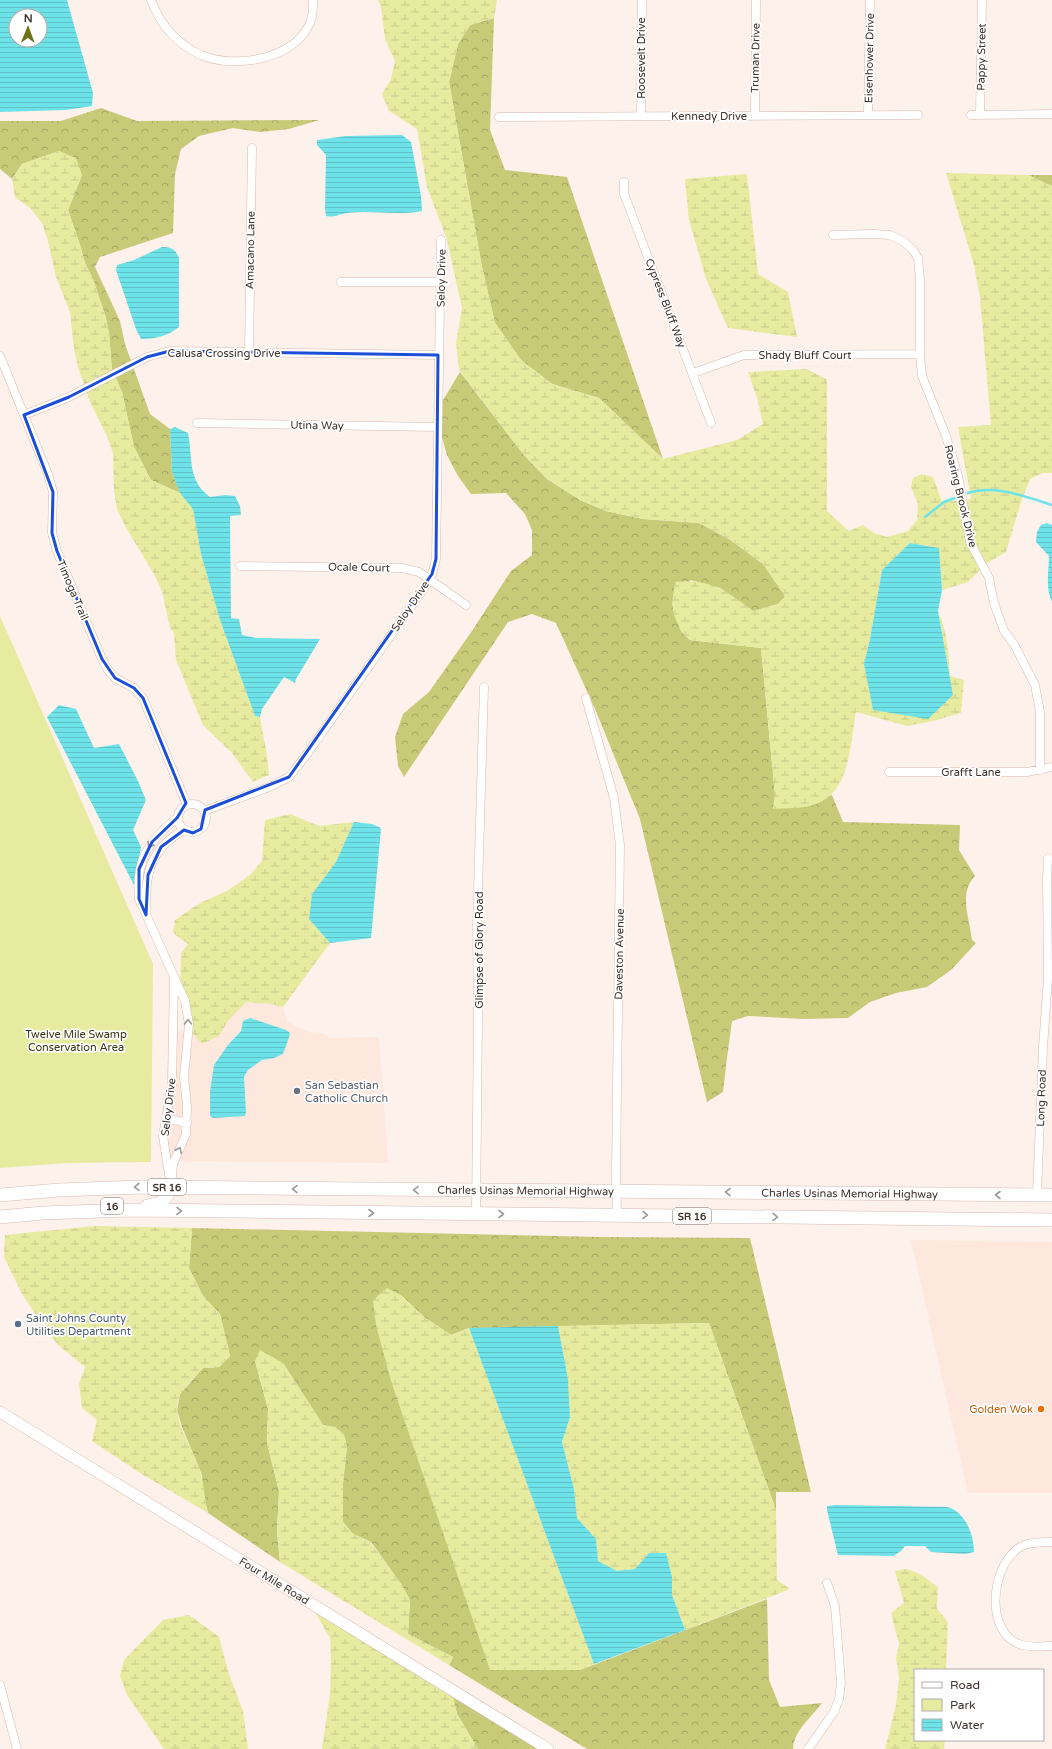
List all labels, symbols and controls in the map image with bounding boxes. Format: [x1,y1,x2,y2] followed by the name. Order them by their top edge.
[8,8,48,48] north arrow
[24,12,33,25] text: N
[862,13,877,103] street label: Eisenhower Drive
[635,17,648,99] street label: Roosevelt Drive
[748,23,763,93] street label: Truman Drive
[974,23,989,91] street label: Pappy Street
[671,110,747,123] street label: Kennedy Drive
[243,211,258,289] street label: Amacano Lane
[434,249,449,307] street label: Seloy Drive
[643,257,689,350] street label: Cypress Bluff Way
[168,347,280,360] street label: Calusa Crossing Drive
[759,349,851,362] street label: Shady Bluff Court
[290,419,344,432] street label: Utina Way
[941,444,980,549] street label: Roaring Brook Drive
[54,558,91,622] street label: Timoga Trail
[328,560,390,575] street label: Ocale Court
[389,579,432,634] street label: Seloy Drive
[941,766,1001,779] street label: Grafft Lane
[147,841,154,848] one-way arrow
[473,891,486,1009] street label: Glimpse of Glory Road
[612,908,627,1000] street label: Daveston Avenue
[184,1019,192,1025] one-way arrow
[25,1028,127,1054] park label: Twelve Mile Swamp Conservation Area
[1034,1069,1049,1127] street label: Long Road
[158,1077,178,1137] street label: Seloy Drive
[305,1079,388,1105] place label: San Sebastian Catholic Church
[292,1086,302,1096] marker: San Sebastian Catholic Church
[174,1146,182,1154] one-way arrow
[148,1179,186,1195] road number: SR 16
[134,1183,140,1191] one-way arrow
[437,1184,614,1198] street label: Charles Usinas Memorial Highway
[292,1185,298,1193] one-way arrow
[413,1186,419,1194] one-way arrow
[761,1186,938,1201] street label: Charles Usinas Memorial Highway
[725,1188,731,1196] one-way arrow
[995,1191,1001,1199] one-way arrow
[101,1198,123,1214] road number: 16
[176,1207,182,1215] one-way arrow
[673,1208,711,1224] road number: SR 16
[368,1209,374,1217] one-way arrow
[498,1210,504,1218] one-way arrow
[642,1211,648,1219] one-way arrow
[772,1213,778,1221] one-way arrow
[26,1312,131,1338] place label: Saint Johns County Utilities Department
[13,1319,23,1329] marker: Saint Johns County Utilities Department
[969,1403,1033,1416] place label: Golden Wok
[1036,1404,1046,1414] marker: Golden Wok
[237,1555,311,1608] street label: Four Mile Road
[914,1669,1044,1741] legend
[950,1678,980,1692] text: Road
[950,1698,976,1712] text: Park
[950,1718,985,1732] text: Water

